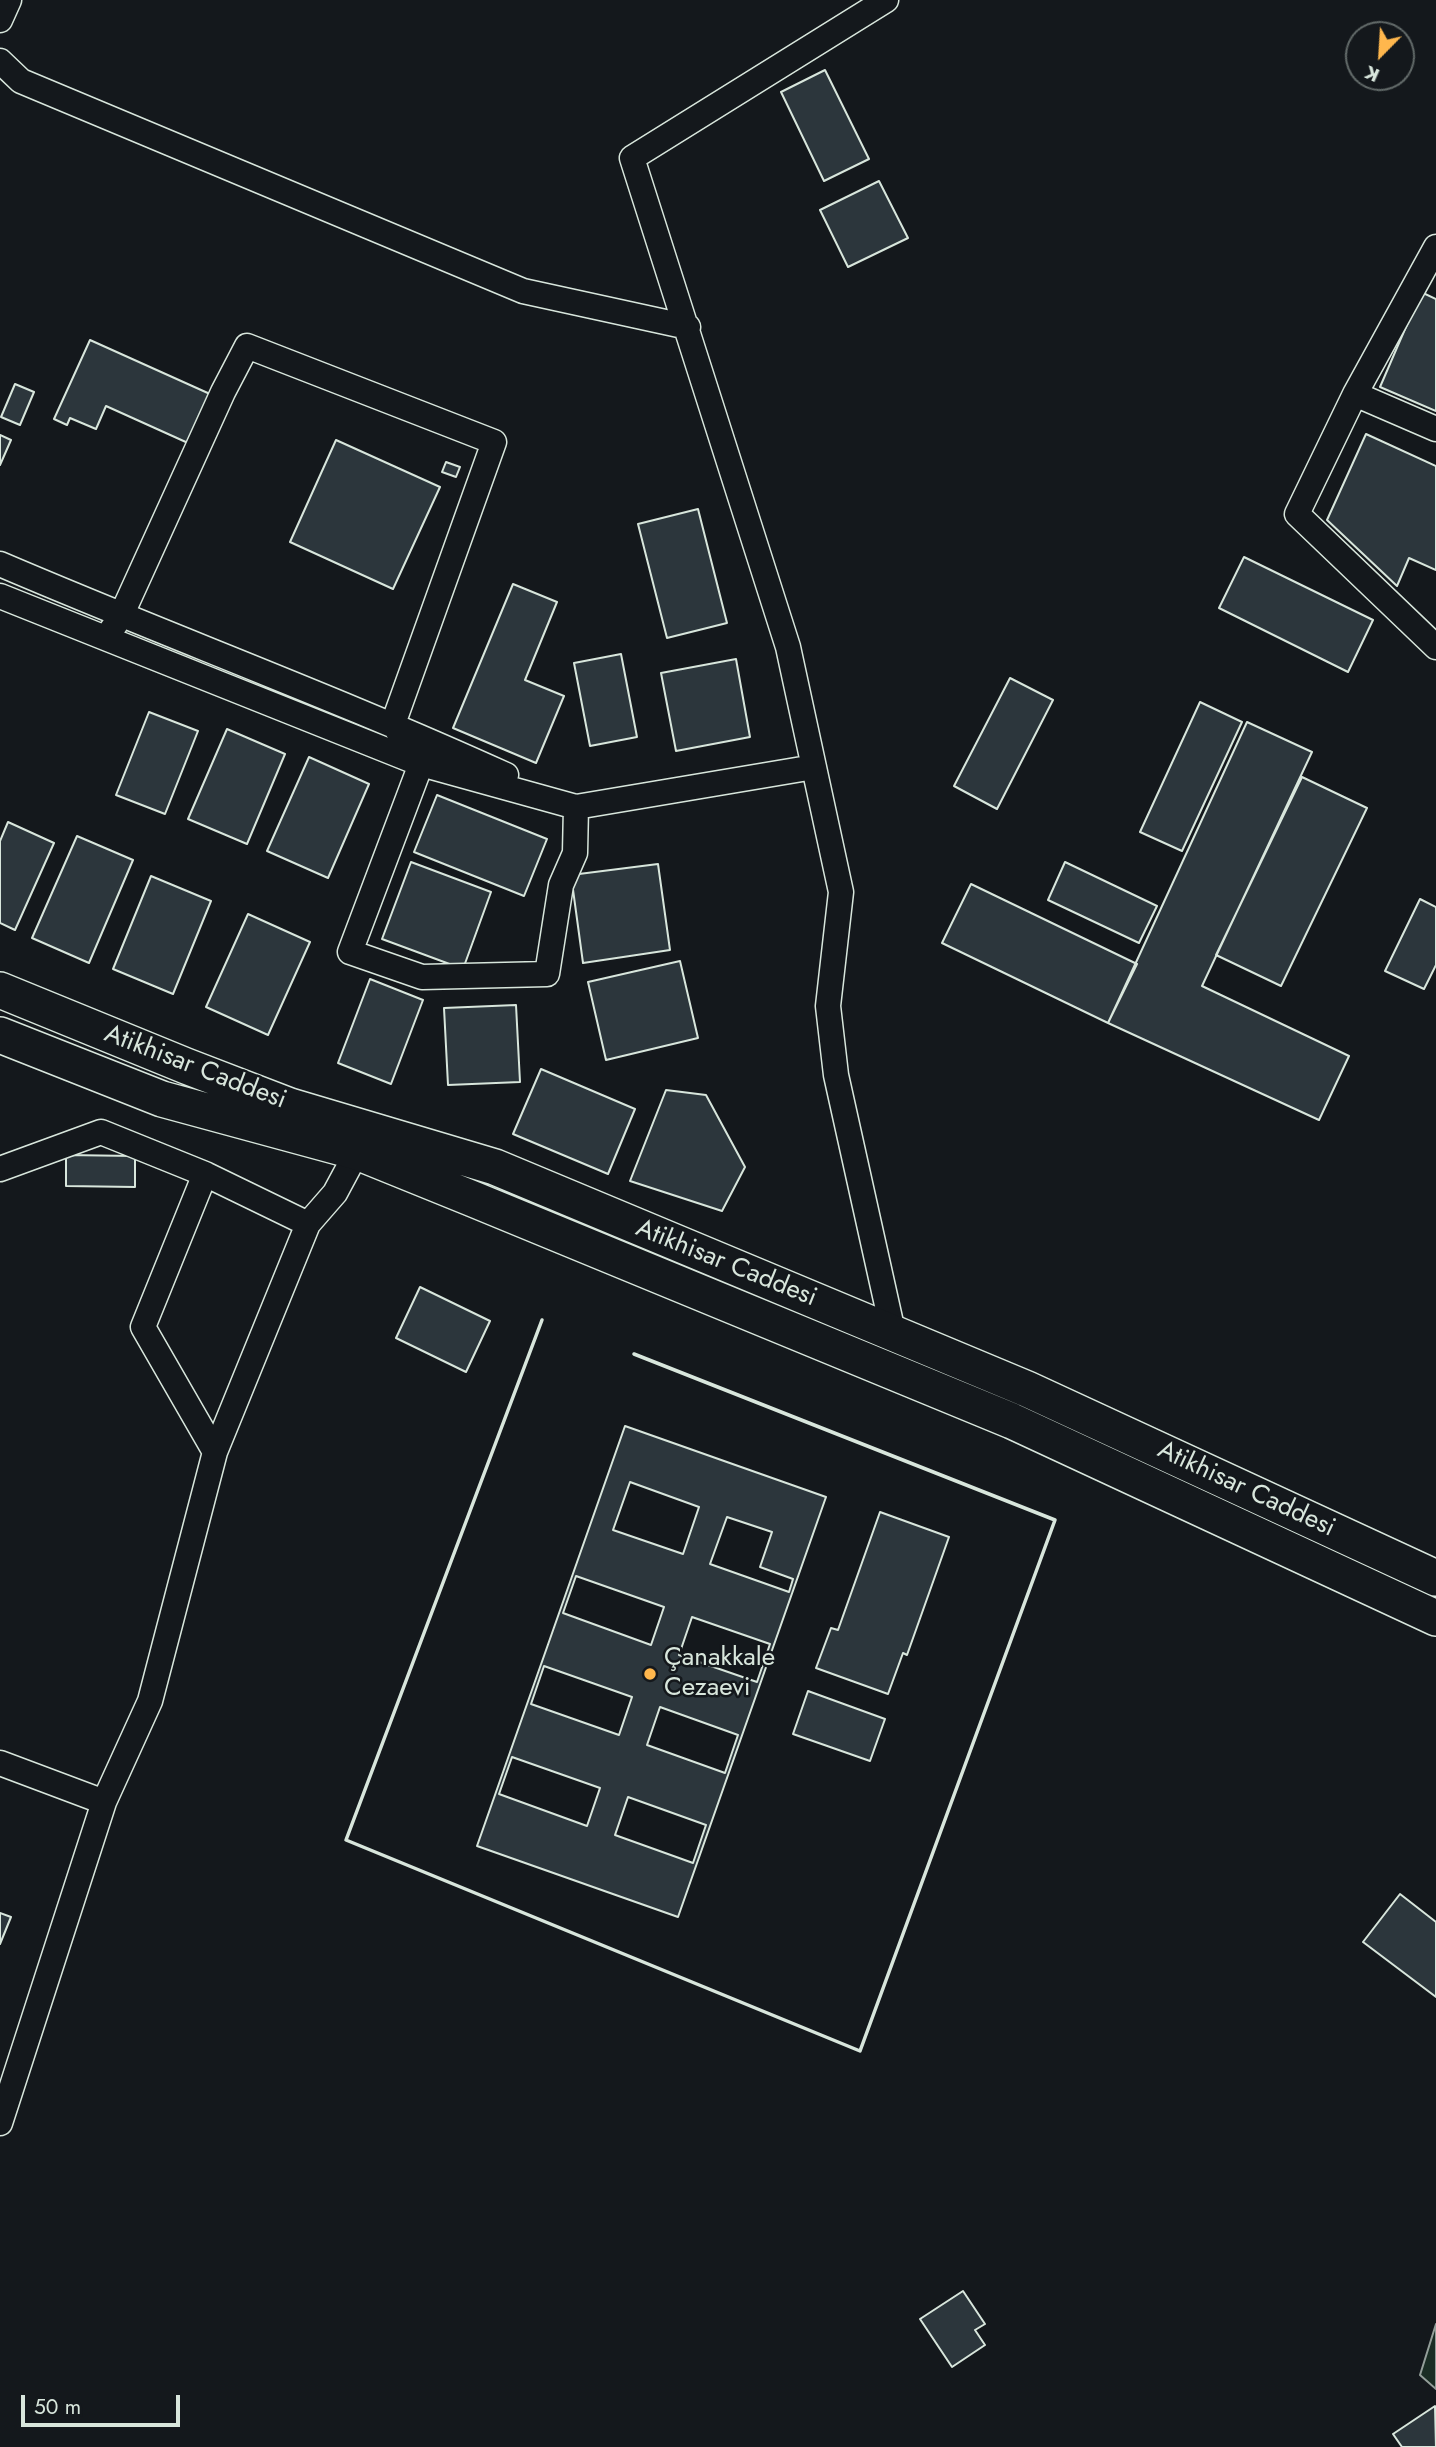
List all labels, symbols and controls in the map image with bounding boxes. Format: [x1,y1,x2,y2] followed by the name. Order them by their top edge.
[1345,21,1415,91] north arrow
[1361,59,1384,89] text: K
[100,1019,290,1117] street label: Atikhisar Caddesi
[631,1214,821,1314] street label: Atikhisar Caddesi
[1152,1435,1340,1545] street label: Atikhisar Caddesi
[664,1643,775,1704] place label: Çanakkale Cezaevi
[642,1666,658,1682] marker: Çanakkale Cezaevi
[24,2380,184,2424] scale bar
[34,2392,81,2422] text: 50 m

